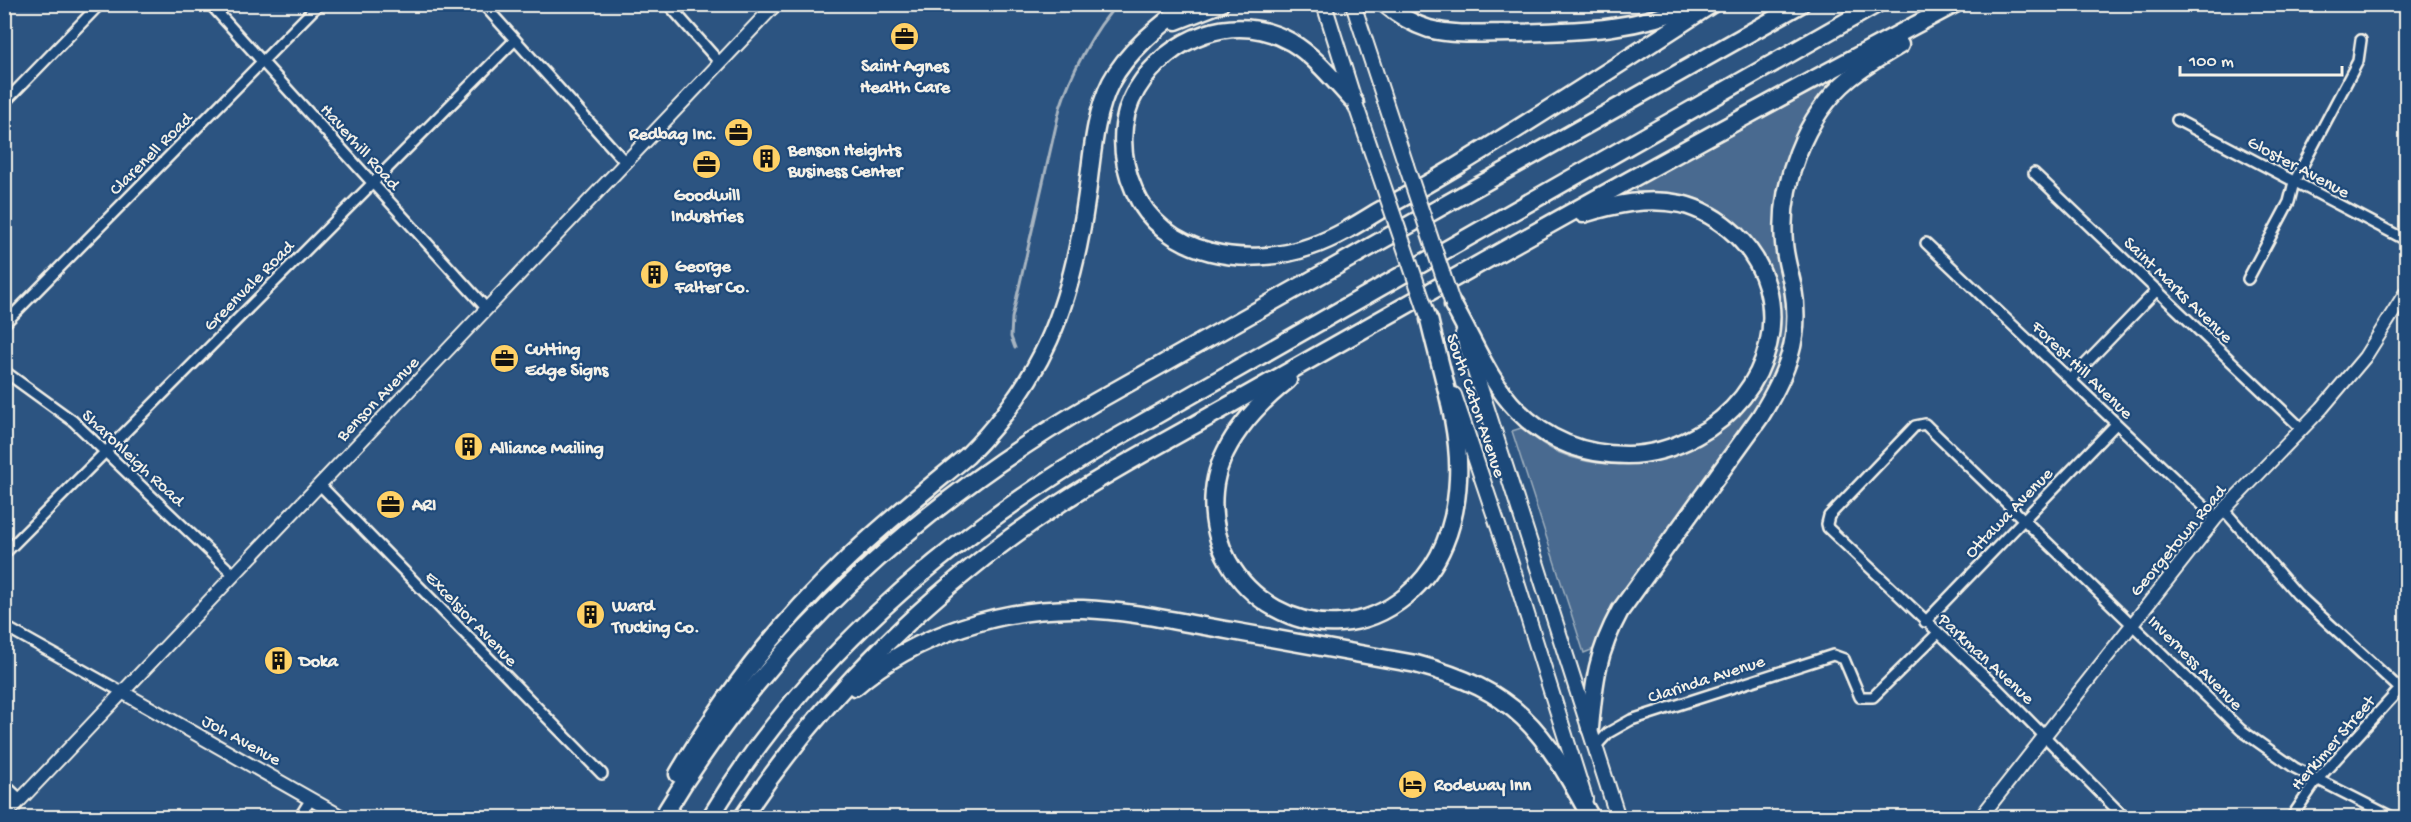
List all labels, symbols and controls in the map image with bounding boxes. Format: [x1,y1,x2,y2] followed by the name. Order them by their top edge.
[889,20,921,52] office icon: Saint Agnes Health Care
[2180,39,2342,77] scale bar
[2188,52,2234,73] text: 100 m
[860,57,951,99] place label: Saint Agnes Health Care
[315,100,404,196] street label: Haverhill Road
[106,108,199,201] street label: Clarenell Road
[722,117,754,149] office icon: Redbag Inc.
[628,125,717,146] place label: Redbag Inc.
[2243,132,2353,204] street label: Gloster Avenue
[787,141,905,183] place label: Benson Heights Business Center
[751,143,783,175] building icon: Benson Heights Business Center
[691,149,723,181] office icon: Goodwill Industries
[671,186,744,228] place label: Goodwill Industries
[2118,233,2237,349] street label: Saint Marks Avenue
[200,236,301,336] street label: Greenvale Road
[674,257,750,299] place label: George Falter Co.
[638,259,670,291] building icon: George Falter Co.
[2025,316,2137,425] street label: Forest Hill Avenue
[1440,331,1509,481] street label: South Caton Avenue
[524,340,610,382] place label: Cutting Edge Signs
[488,342,520,374] office icon: Cutting Edge Signs
[332,352,425,447] street label: Benson Avenue
[77,406,189,513] street label: Sharonleigh Road
[453,431,485,463] building icon: Alliance Mailing
[489,439,604,460] place label: Alliance Mailing
[1961,464,2059,563] street label: Ottawa Avenue
[2126,481,2232,601] street label: Georgetown Road
[375,488,407,520] office icon: ARI
[411,496,436,517] place label: ARI
[419,568,522,672] street label: Excelsior Avenue
[610,597,700,639] place label: Ward Trucking Co.
[575,599,607,631] building icon: Ward Trucking Co.
[1932,609,2038,710] street label: Parkman Avenue
[2142,612,2247,716] street label: Inverness Avenue
[262,644,294,676] building icon: Doka
[1646,651,1768,709] street label: Clarinda Avenue
[297,652,339,673] place label: Doka
[2287,691,2382,795] street label: Herkimer Street
[198,711,285,772] street label: Joh Avenue
[1397,768,1429,800] hotel icon: Rodeway Inn
[1433,776,1532,797] place label: Rodeway Inn

